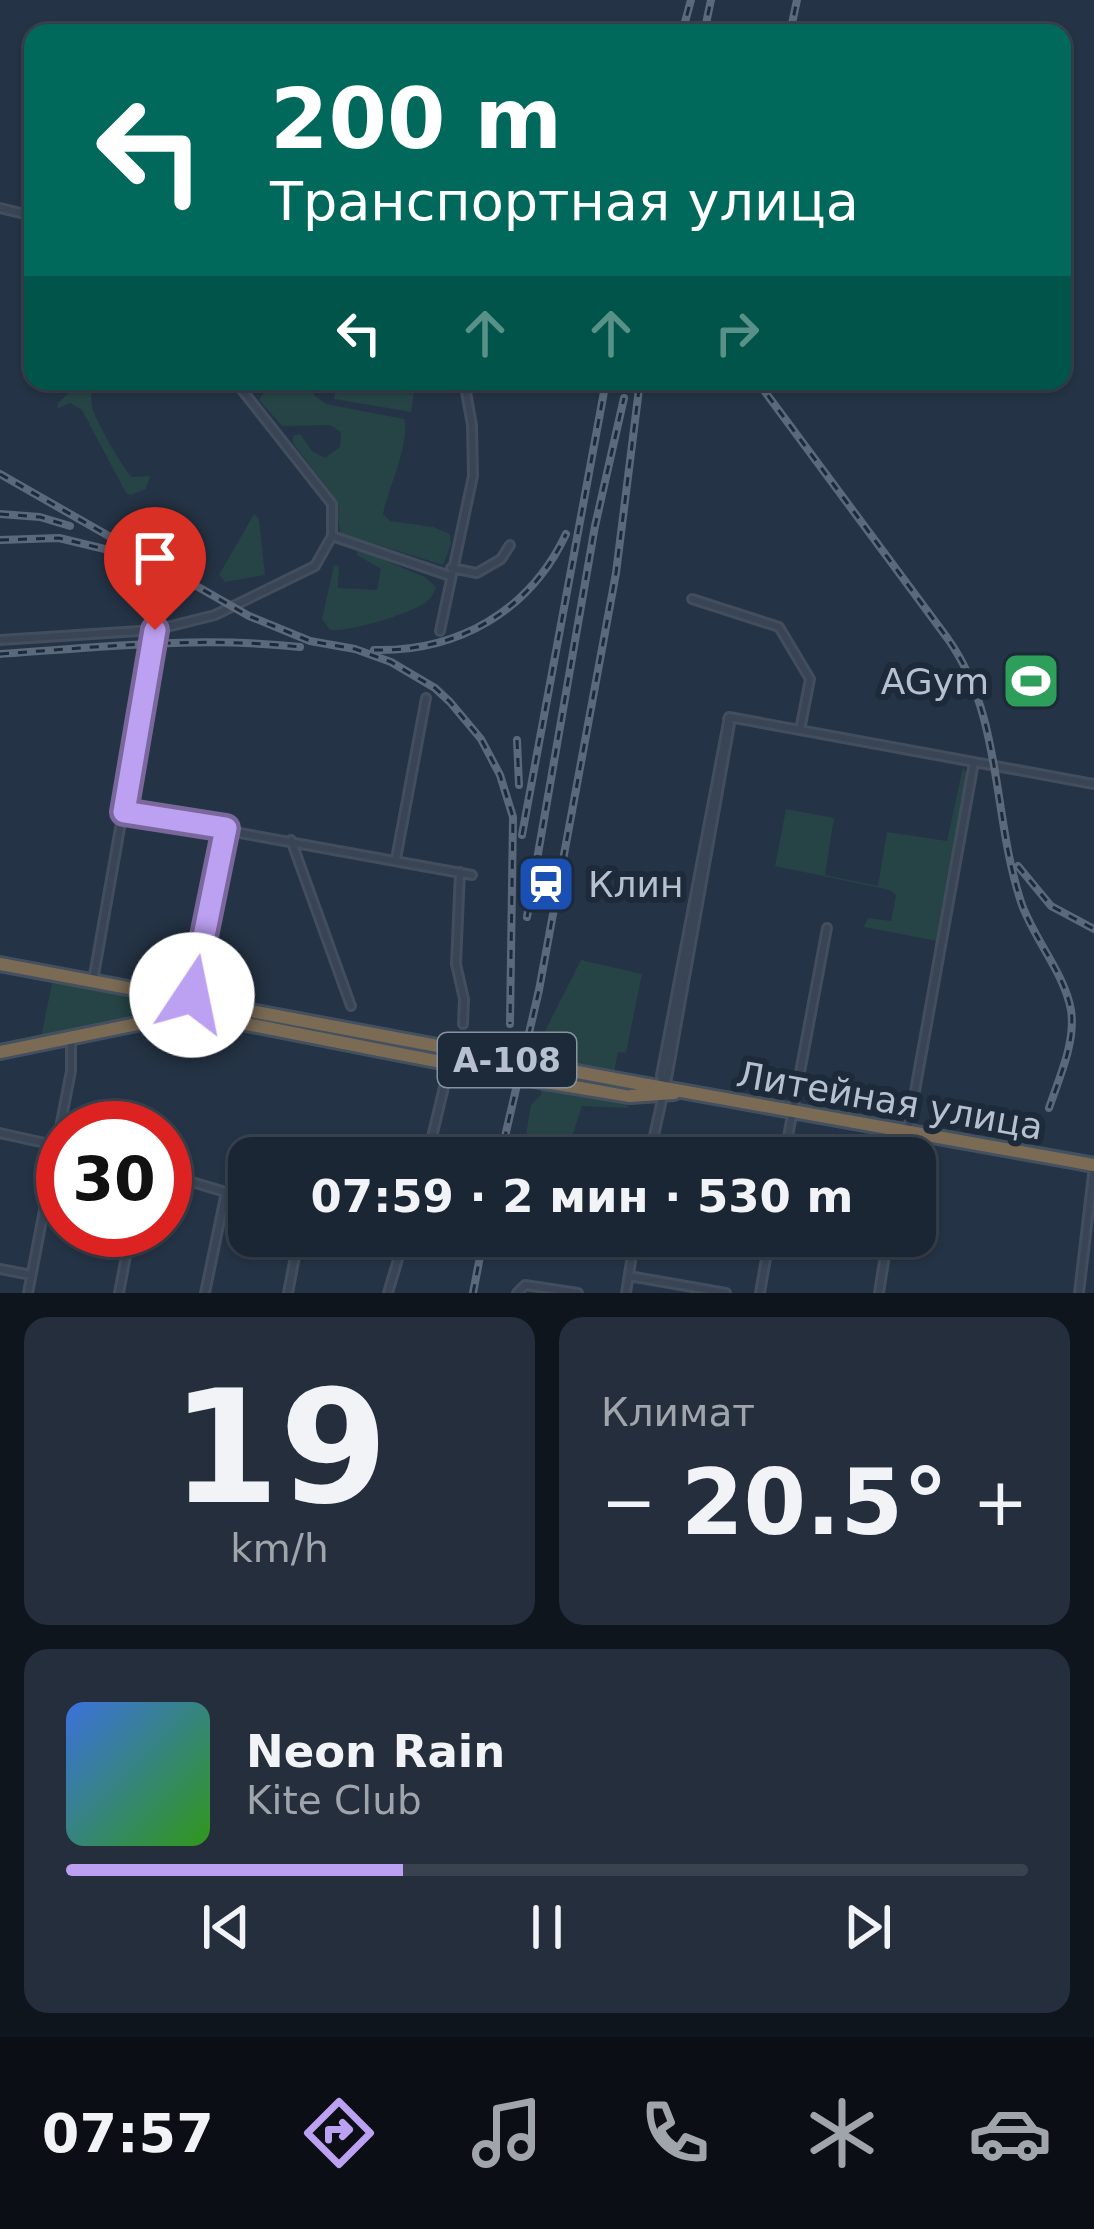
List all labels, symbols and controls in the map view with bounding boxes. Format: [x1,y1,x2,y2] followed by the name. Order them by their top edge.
[270,70,562,168] text: 200 m
[72,72,228,228] icon: left
[270,170,859,233] text: Транспортная улица
[326,300,392,366] icon: left
[452,300,518,366] icon: ahead
[578,300,644,366] icon: ahead
[704,300,770,366] icon: right
[104,507,206,630] pin
[122,525,188,591] icon: arrive
[1000,650,1062,712] sports icon: AGym
[881,661,989,702] place label: AGym
[515,853,577,915] station icon: Клин
[588,864,684,905] place label: Клин
[129,932,255,1058] position arrow
[438,1033,576,1087] road number: А-108
[734,1053,1046,1148] street label: Литейная улица
[36,1101,192,1257] speed limit sign: 30
[311,1170,853,1223] text: 07:59 · 2 мин · 530 m
[171,1357,388,1539] text: 19
[601,1390,755,1435] text: Климат
[681,1450,948,1555] text: 20.5°
[601,1464,656,1541] text: −
[973,1464,1028,1541] text: +
[230,1526,329,1571] text: km/h
[246,1725,505,1778] text: Neon Rain
[246,1778,422,1823] text: Kite Club
[193,1894,259,1960] icon: previous
[514,1894,580,1960] icon: pause
[835,1894,901,1960] icon: next
[297,2091,381,2175] icon: directions
[465,2091,549,2175] icon: music
[633,2091,717,2175] icon: phone
[800,2091,884,2175] icon: climate
[968,2091,1052,2175] icon: car
[42,2102,214,2165] text: 07:57

